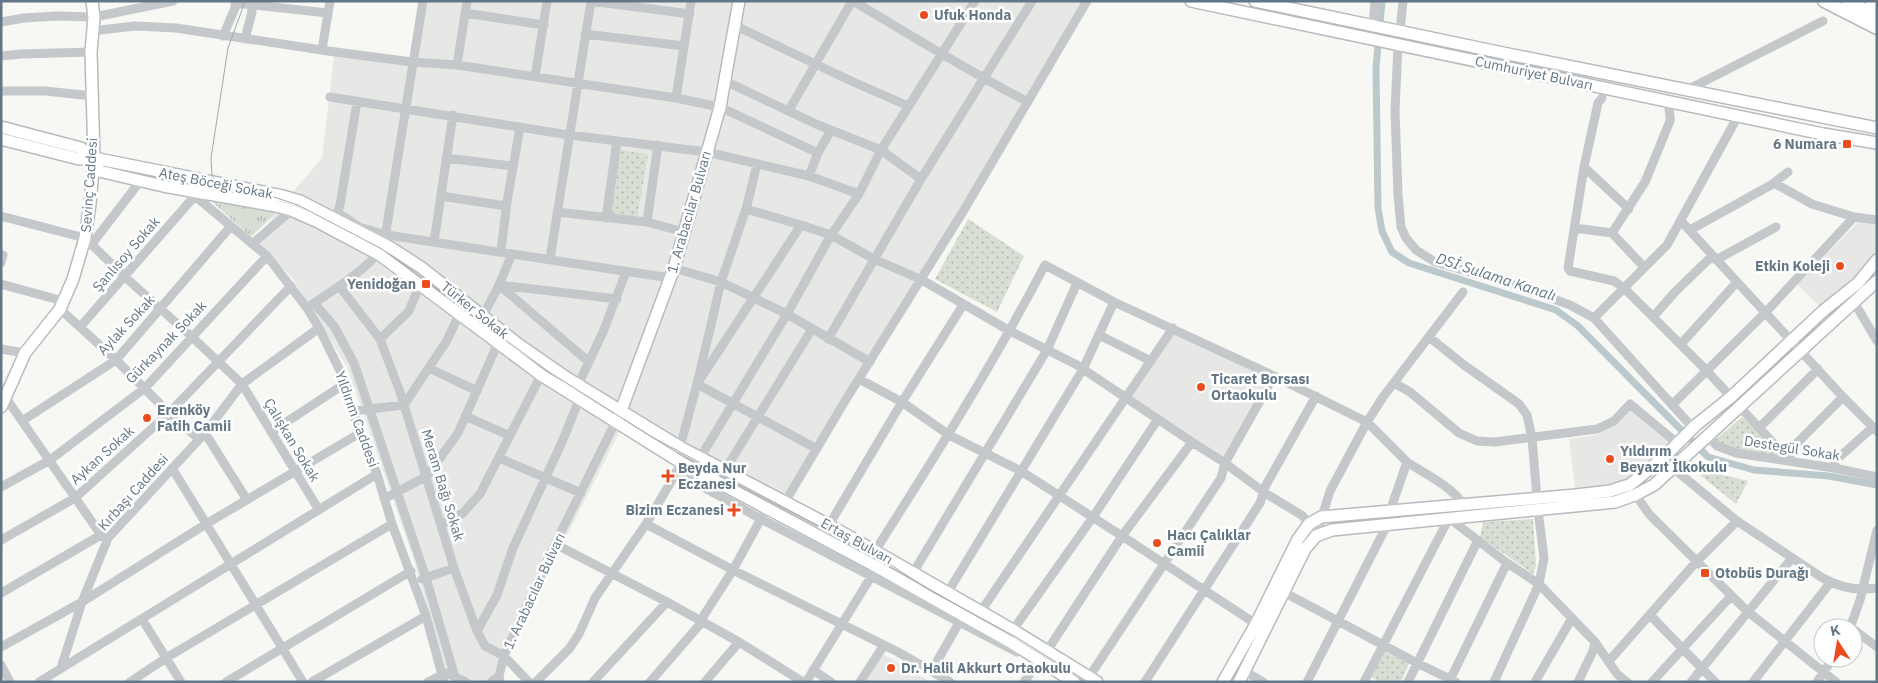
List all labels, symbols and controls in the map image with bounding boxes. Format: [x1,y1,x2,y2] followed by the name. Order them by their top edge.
[934,6,1011,24] place label: Ufuk Honda
[918,9,930,21] marker: Ufuk Honda
[1474,52,1594,94] street label: Cumhuriyet Bulvarı
[1773,135,1837,153] place label: 6 Numara
[77,137,101,233] street label: Sevinç Caddesi
[1841,138,1853,150] marker: 6 Numara
[663,149,715,275] street label: 1. Arabacılar Bulvarı
[158,163,275,203] street label: Ateş Böceği Sokak
[88,212,164,295] street label: Şanlısoy Sokak
[1434,248,1559,305] water label: DSİ Sulama Kanalı
[1755,257,1830,275] place label: Etkin Koleji
[1834,260,1846,272] marker: Etkin Koleji
[347,275,416,293] place label: Yenidoğan
[438,277,513,343] street label: Türker Sokak
[420,278,432,290] marker: Yenidoğan
[94,291,159,359] street label: Aylak Sokak
[122,296,211,387] street label: Gürkaynak Sokak
[331,368,383,470] street label: Yıldırım Caddesi
[1211,370,1309,404] place label: Ticaret Borsası Ortaokulu
[1195,381,1207,393] marker: Ticaret Borsası Ortaokulu
[260,395,324,486] street label: Çalışkan Sokak
[157,401,231,435] place label: Erenköy Fatih Camii
[141,412,153,424] marker: Erenköy Fatih Camii
[66,421,138,488] street label: Aykan Sokak
[417,427,469,544] street label: Meram Bağı Sokak
[1743,432,1842,465] street label: Destegül Sokak
[1620,442,1727,476] place label: Yıldırım Beyazıt İlkokulu
[94,450,172,534] street label: Kırbaşı Caddesi
[1604,453,1616,465] marker: Yıldırım Beyazıt İlkokulu
[678,459,747,493] place label: Beyda Nur Eczanesi
[662,470,674,482] marker: Beyda Nur Eczanesi
[625,501,724,519] place label: Bizim Eczanesi
[728,504,740,516] marker: Bizim Eczanesi
[818,514,896,568] street label: Ertaş Bulvarı
[1167,526,1251,560] place label: Hacı Çalıklar Camii
[499,530,569,652] street label: 1. Arabacılar Bulvarı
[1151,537,1163,549] marker: Hacı Çalıklar Camii
[1715,564,1809,582] place label: Otobüs Durağı
[1699,567,1711,579] marker: Otobüs Durağı
[1813,618,1863,668] north arrow
[1829,620,1842,640] text: K
[901,659,1071,677] place label: Dr. Halil Akkurt Ortaokulu
[885,662,897,674] marker: Dr. Halil Akkurt Ortaokulu

